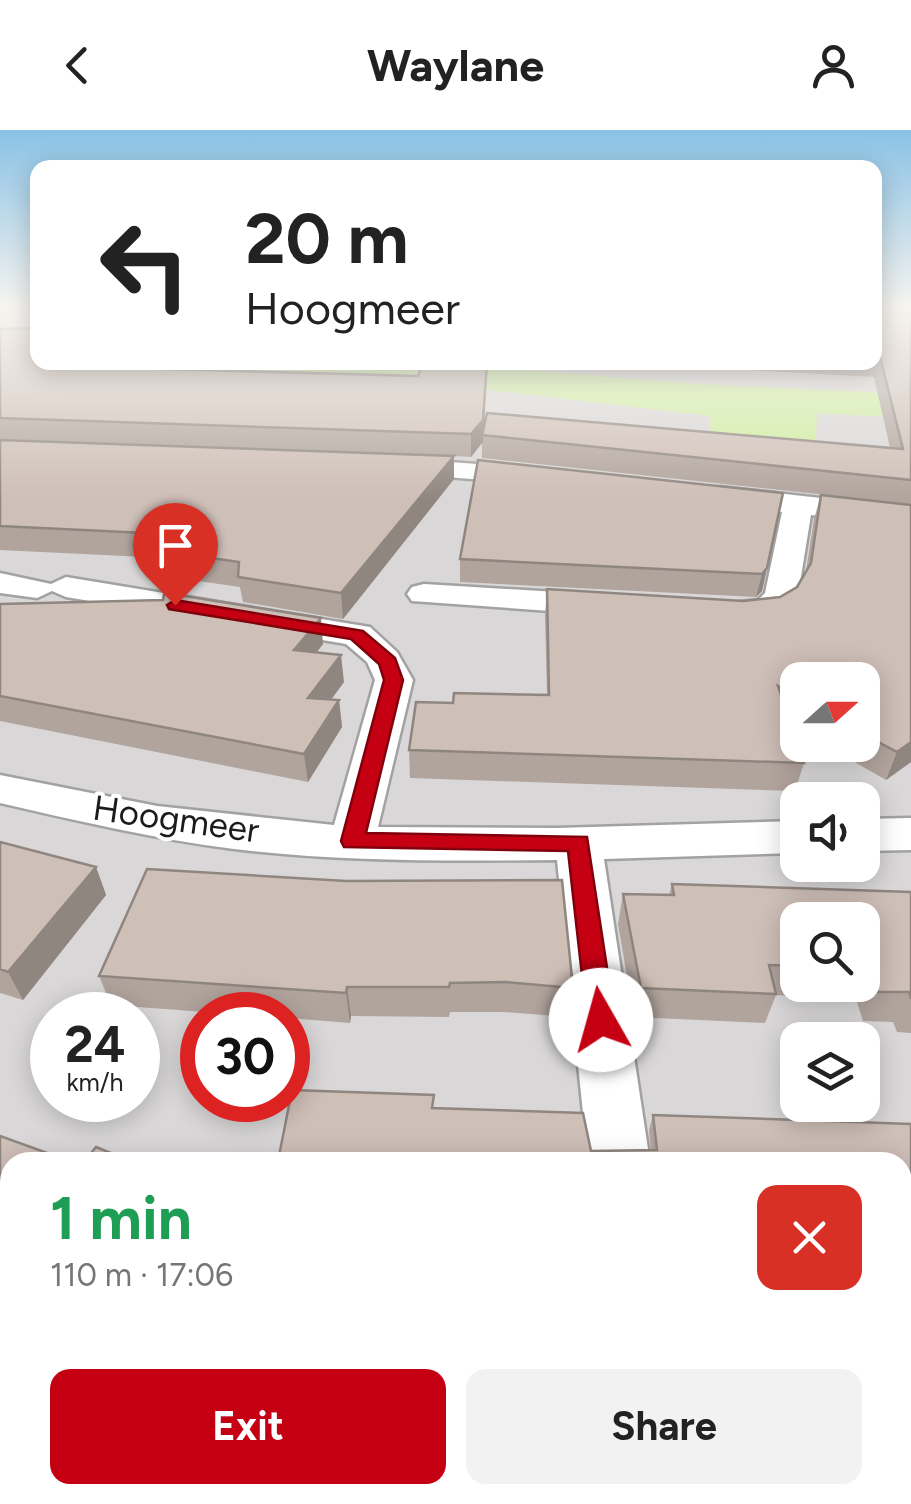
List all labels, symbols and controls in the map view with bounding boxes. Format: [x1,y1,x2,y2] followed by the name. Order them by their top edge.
[50,38,105,93] icon: back
[367,38,544,92] text: Waylane
[806,38,861,93] icon: person
[245,196,409,281] text: 20 m
[80,200,210,330] icon: left
[245,281,460,335] text: Hoogmeer
[133,503,218,606] pin
[148,518,203,573] icon: arrive
[780,662,880,762] north arrow
[780,662,880,1122] map controls
[780,782,880,882] button: sound
[90,787,262,851] street label: Hoogmeer
[780,902,880,1002] button: search
[549,968,653,1072] position arrow
[180,992,310,1122] speed limit sign: 30
[65,1014,125,1075] text: 24
[780,1022,880,1122] button: layers
[66,1067,124,1097] text: km/h
[50,1182,192,1254] text: 1 min
[757,1185,862,1290] button: close
[50,1256,233,1294] text: 110 m · 17:06
[50,1369,446,1484] button: Exit
[466,1369,862,1484] button: Share

